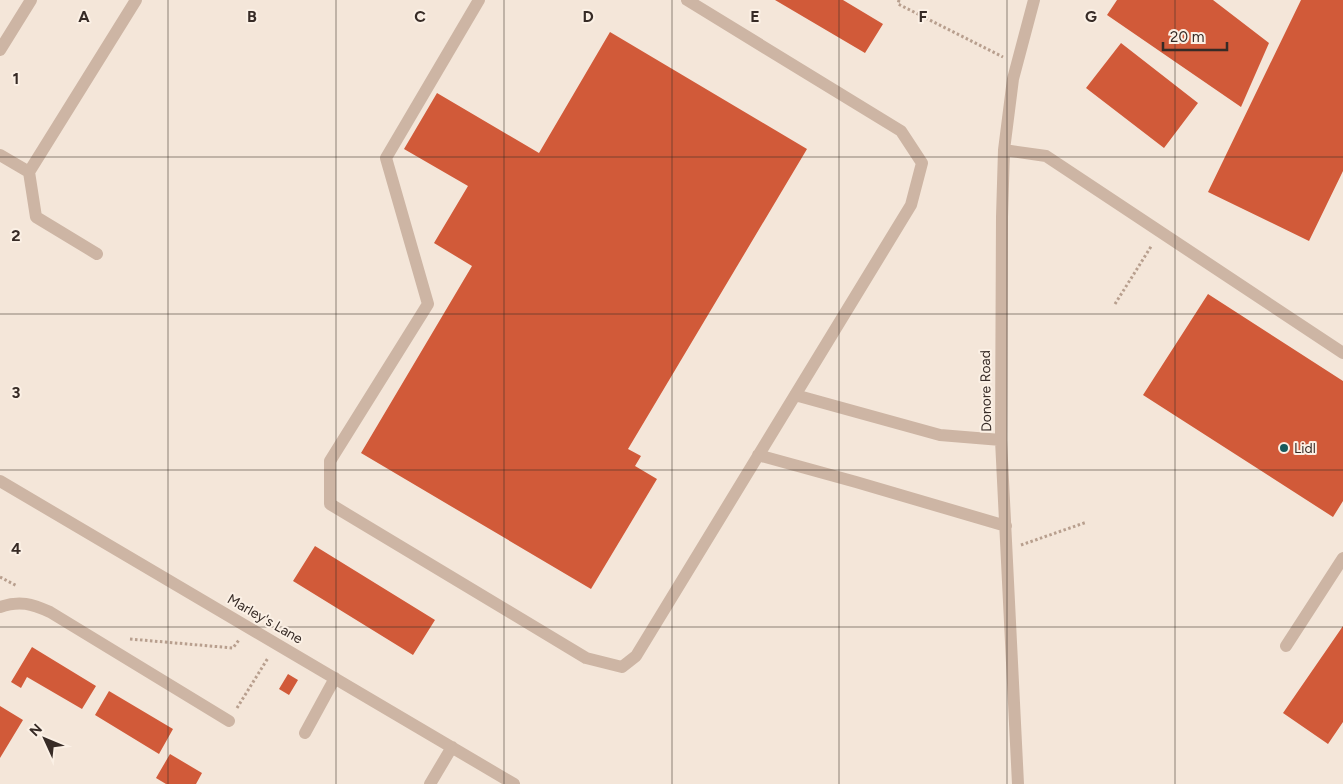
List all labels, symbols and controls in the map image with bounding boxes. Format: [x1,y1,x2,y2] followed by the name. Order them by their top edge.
[78,7,90,26] text: A
[247,7,257,26] text: B
[414,7,426,26] text: C
[582,7,594,26] text: D
[750,7,760,26] text: E
[919,7,928,26] text: F
[1085,7,1097,26] text: G
[1163,20,1227,52] scale bar
[1170,28,1204,46] text: 20 m
[13,69,19,88] text: 1
[11,226,21,245] text: 2
[977,350,995,432] street label: Donore Road
[12,383,21,402] text: 3
[1294,440,1316,457] place label: Lidl
[1278,442,1290,454] marker: Lidl
[11,539,21,558] text: 4
[224,591,306,648] street label: Marley's Lane
[20,714,70,764] north arrow
[26,721,46,740] text: N

